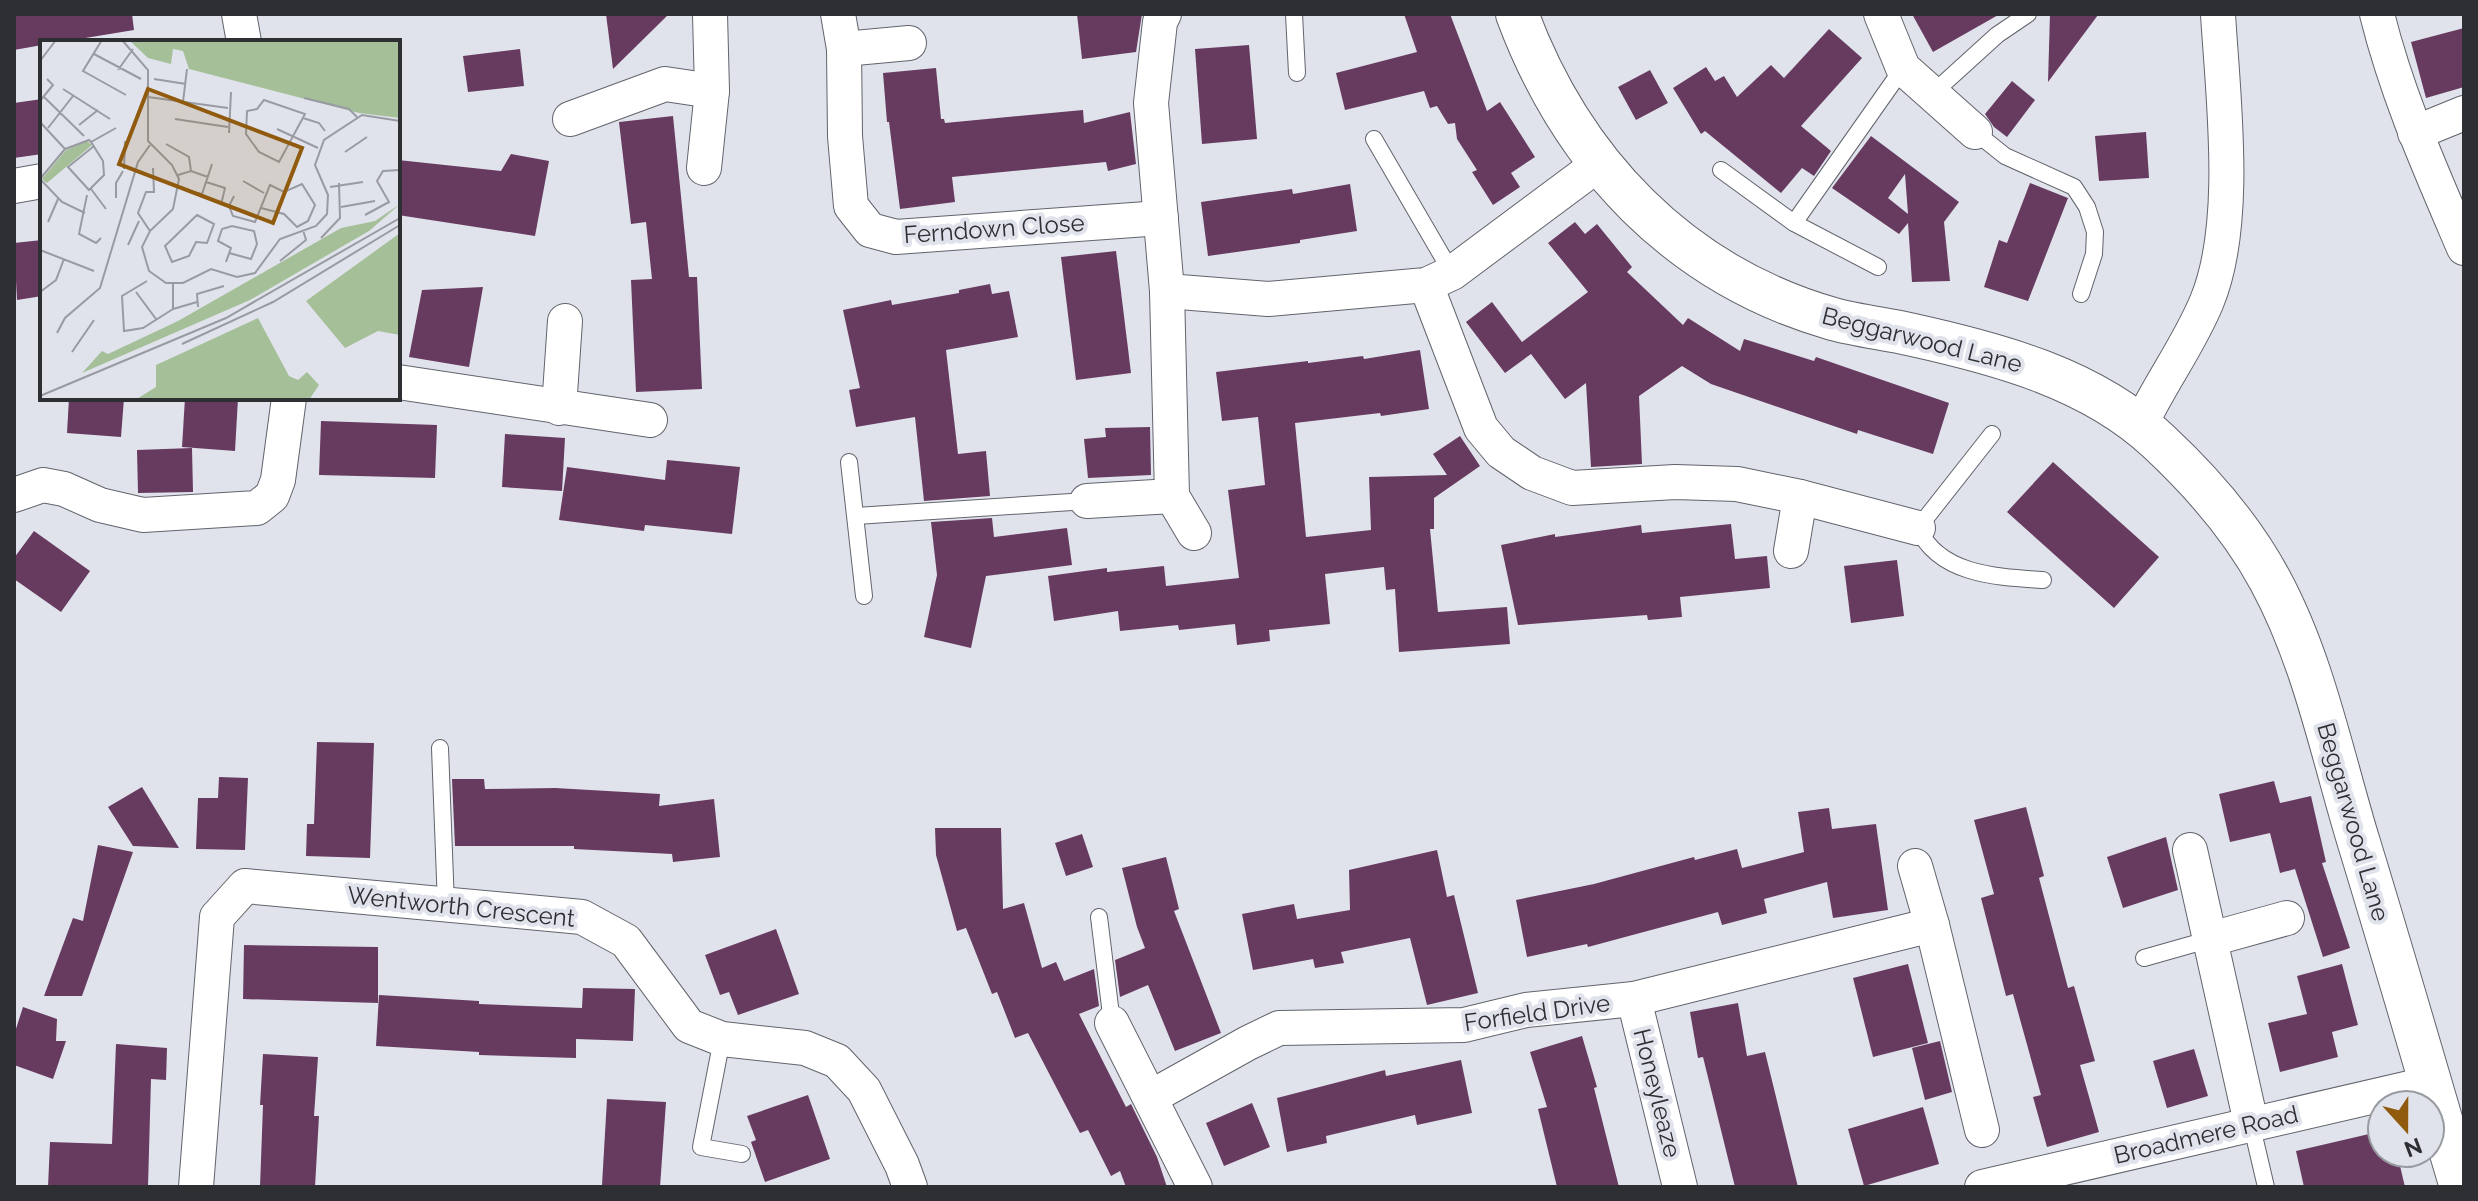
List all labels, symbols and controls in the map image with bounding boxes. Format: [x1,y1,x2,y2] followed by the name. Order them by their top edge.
[40,40,400,400] inset map
[903,208,1085,249] street label: Ferndown Close
[1819,301,2025,378] street label: Beggarwood Lane
[2311,719,2396,924] street label: Beggarwood Lane
[346,880,576,933] street label: Wentworth Crescent
[1462,988,1612,1037] street label: Forfield Drive
[1627,1025,1688,1160] street label: Honeyleaze
[2366,1089,2446,1169] north arrow
[2111,1099,2301,1170] street label: Broadmere Road
[2401,1133,2426,1163] text: N

